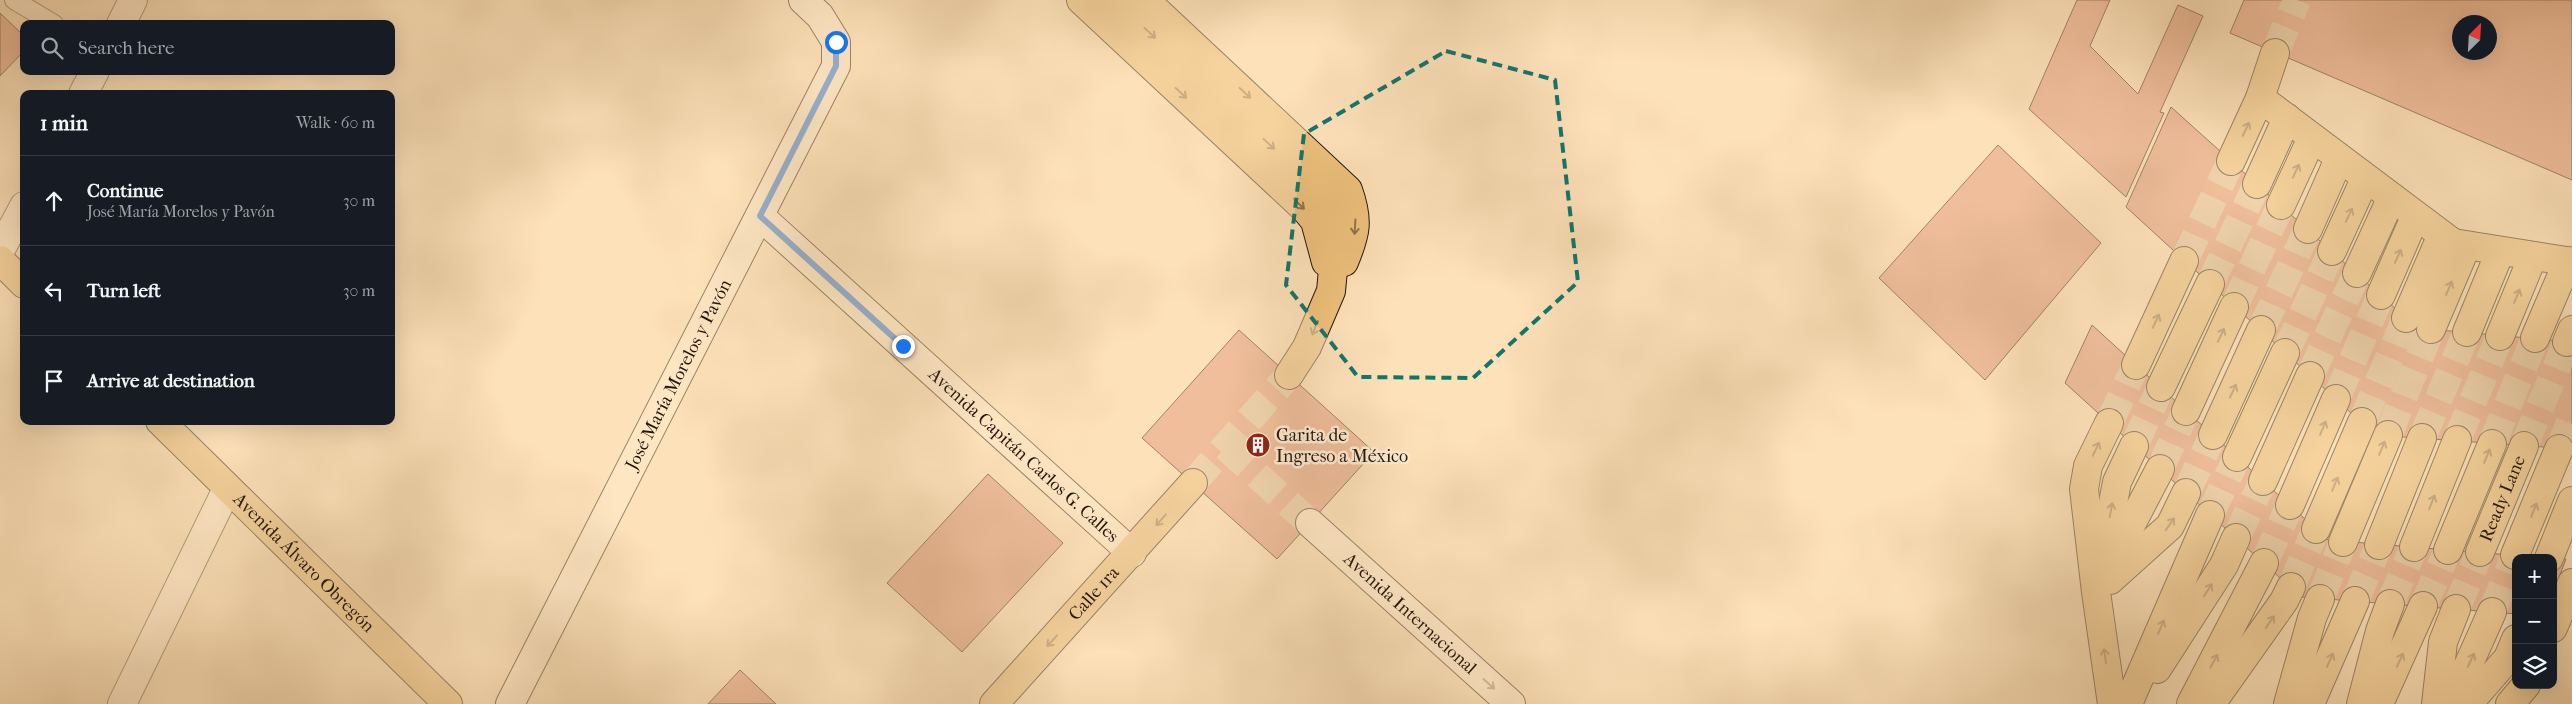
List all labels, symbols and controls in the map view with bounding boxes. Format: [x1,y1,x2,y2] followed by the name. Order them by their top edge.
[2452,15,2497,60] north arrow
[20,20,395,75] search box
[1143,27,1156,39] one-way arrow
[825,31,848,54] route start
[38,34,66,62] icon: search
[78,37,174,59] text: Search here
[1174,87,1187,99] one-way arrow
[1239,87,1251,99] one-way arrow
[40,111,88,135] text: 1 min
[296,113,375,132] text: Walk · 60 m
[2241,122,2251,137] one-way arrow
[1262,138,1275,150] one-way arrow
[2292,164,2302,179] one-way arrow
[87,180,163,202] text: Continue
[40,187,68,215] icon: ahead
[343,191,375,210] text: 30 m
[1293,198,1306,210] one-way arrow
[87,202,275,221] text: José María Morelos y Pavón
[2344,208,2354,223] one-way arrow
[1351,219,1360,235] one-way arrow
[2393,249,2403,264] one-way arrow
[620,275,736,475] street label: José María Morelos y Pavón
[40,277,68,305] icon: left
[87,280,161,302] text: Turn left
[343,281,375,300] text: 30 m
[2444,281,2454,296] one-way arrow
[2512,289,2522,304] one-way arrow
[2152,314,2162,329] one-way arrow
[1310,320,1320,335] one-way arrow
[2217,328,2227,343] one-way arrow
[892,335,915,358] route end
[924,363,1124,547] street label: Avenida Capitán Carlos G. Calles
[40,367,68,395] icon: arrive
[87,370,255,392] text: Arrive at destination
[2229,384,2238,399] one-way arrow
[2318,421,2328,436] one-way arrow
[1276,425,1408,467] place label: Garita de Ingreso a México
[1245,432,1271,458] building icon: Garita de Ingreso a México
[2378,441,2388,456] one-way arrow
[2092,442,2102,457] one-way arrow
[2482,449,2492,464] one-way arrow
[2475,452,2530,545] street label: Ready Lane
[2332,477,2341,492] one-way arrow
[228,488,380,637] street label: Avenida Álvaro Obregón
[2428,495,2437,510] one-way arrow
[2107,503,2117,519] one-way arrow
[2529,503,2539,518] one-way arrow
[1155,513,1167,526] one-way arrow
[2165,517,2175,531] one-way arrow
[1339,547,1481,679] street label: Avenida Internacional
[2512,554,2557,689] map controls
[2512,554,2557,599] button: +
[1064,561,1124,625] street label: Calle 1ra
[2203,583,2213,597] one-way arrow
[2512,599,2557,644] button: −
[2265,615,2275,629] one-way arrow
[2156,620,2166,635] one-way arrow
[1046,634,1058,647] one-way arrow
[2512,644,2557,689] button: layers
[2100,648,2110,664] one-way arrow
[2326,653,2336,668] one-way arrow
[2396,653,2405,668] one-way arrow
[2467,653,2477,668] one-way arrow
[2210,654,2219,669] one-way arrow
[1483,678,1496,690] one-way arrow

